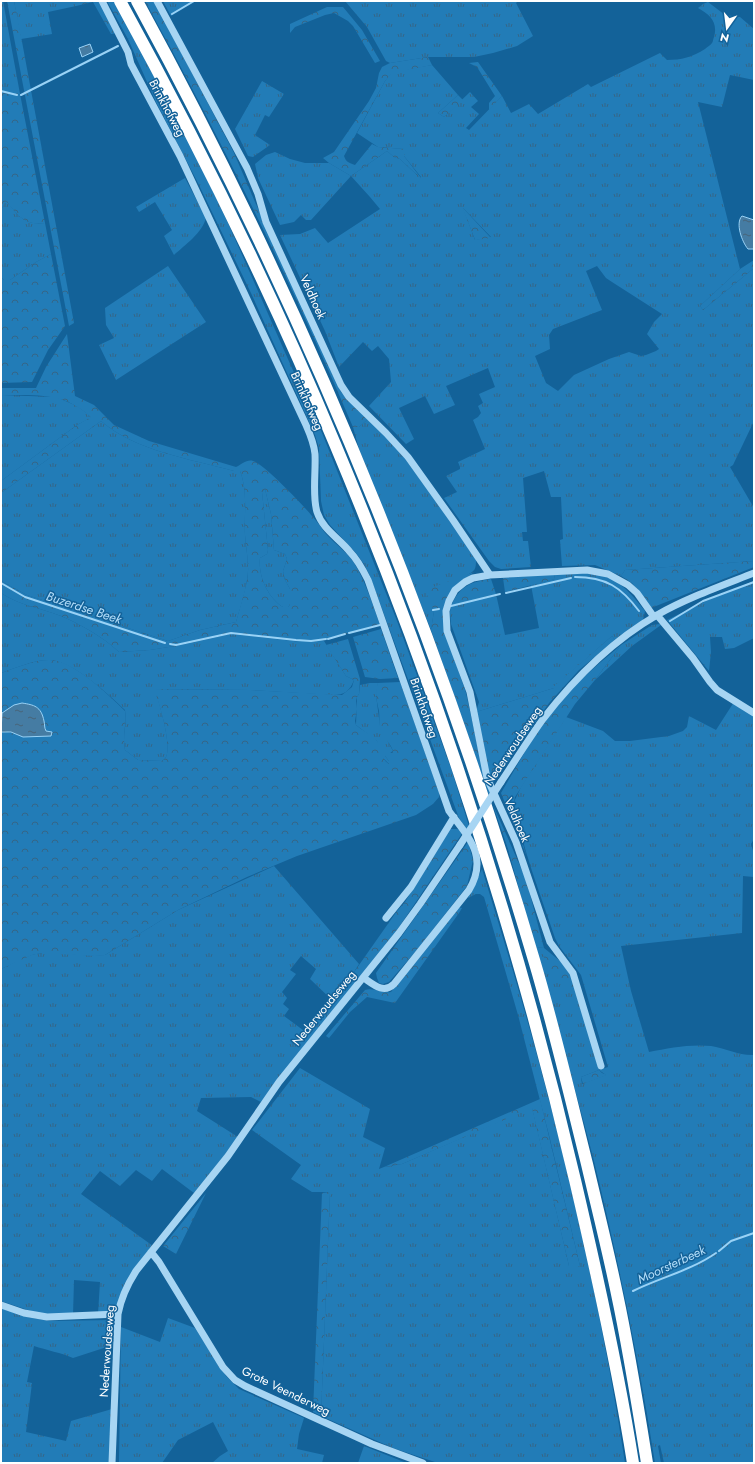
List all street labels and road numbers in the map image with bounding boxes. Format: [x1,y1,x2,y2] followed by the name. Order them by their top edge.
[144,76,190,140] street label: Brinkhofweg
[295,272,331,323] street label: Veldhoek
[286,369,328,433] street label: Brinkhofweg
[405,675,443,741] street label: Brinkhofweg
[480,703,546,789] street label: Nederwoudseweg
[500,795,535,846] street label: Veldhoek
[288,966,360,1050] street label: Nederwoudseweg
[95,1304,119,1398] street label: Nederwoudseweg
[239,1362,333,1420] street label: Grote Veenderweg

